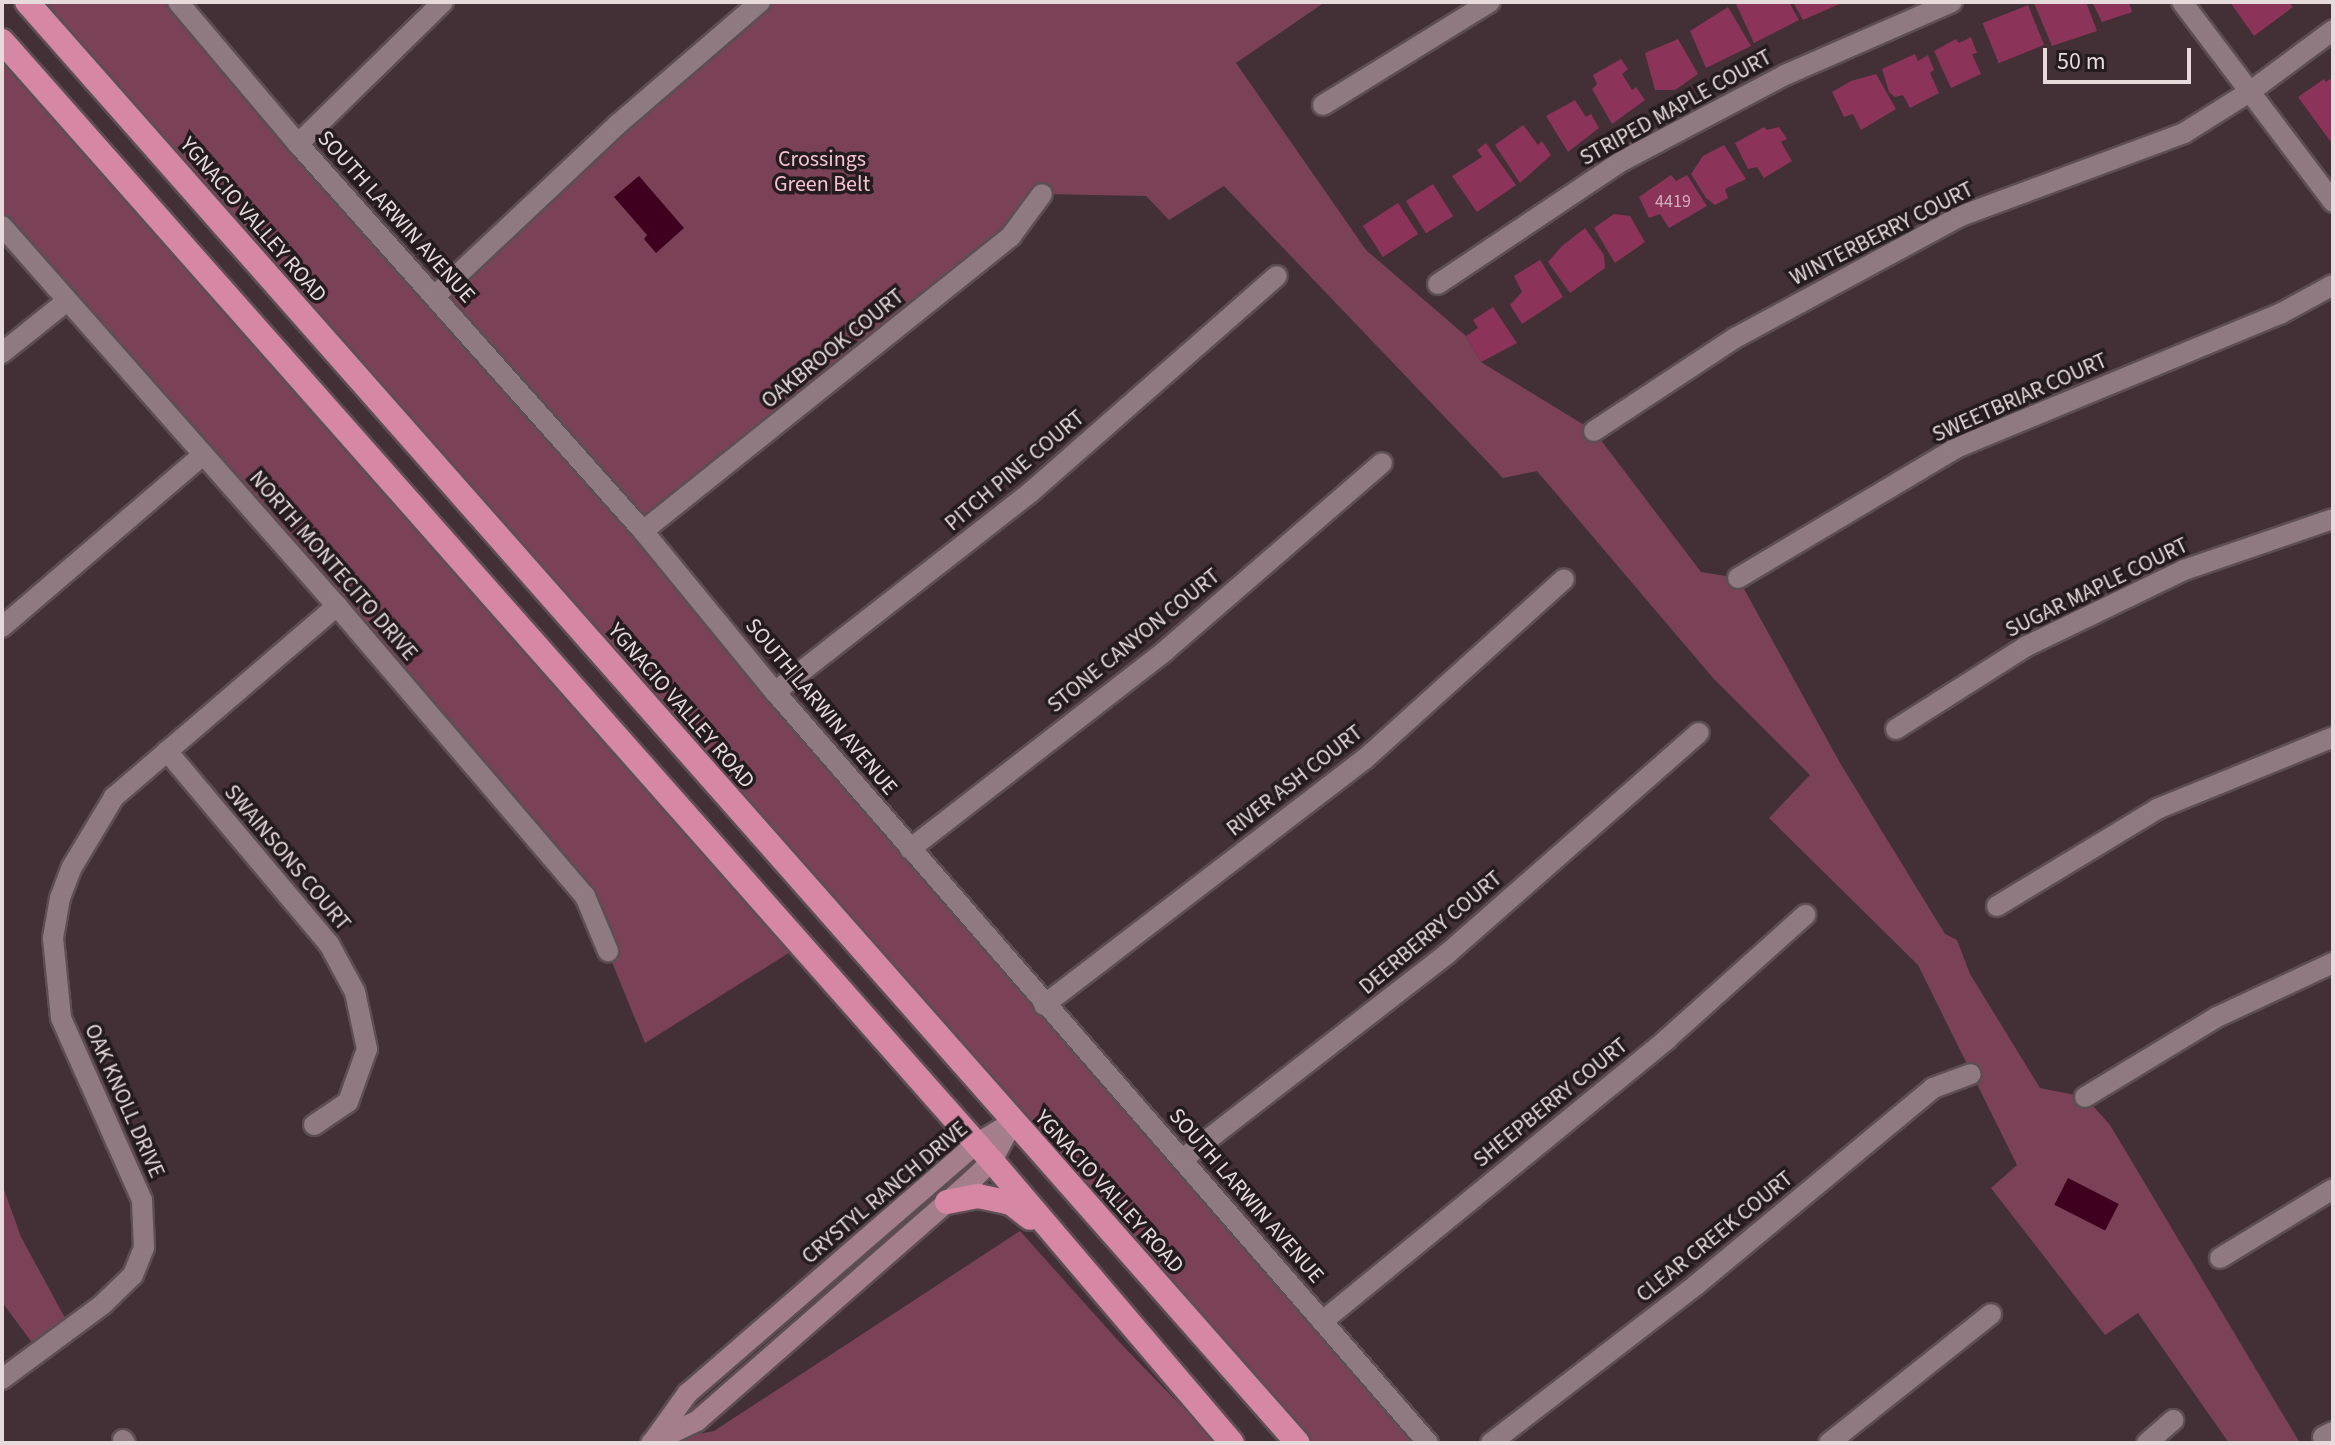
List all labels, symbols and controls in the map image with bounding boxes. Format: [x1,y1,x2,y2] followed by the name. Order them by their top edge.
[2047,32,2195,82] scale bar
[1575,44,1777,172] street label: STRIPED MAPLE COURT
[2057,44,2106,79] text: 50 m
[312,125,480,309] street label: SOUTH LARWIN AVENUE
[174,132,332,308] street label: YGNACIO VALLEY ROAD
[774,146,870,198] park label: Crossings Green Belt
[1786,176,1978,292] street label: WINTERBERRY COURT
[1655,191,1691,213] house number: 4419
[756,283,910,415] street label: OAKBROOK COURT
[1928,348,2112,448] street label: SWEETBRIAR COURT
[940,405,1090,537] street label: PITCH PINE COURT
[243,466,423,666] street label: NORTH MONTECITO DRIVE
[2001,532,2193,644] street label: SUGAR MAPLE COURT
[1042,563,1226,719] street label: STONE CANYON COURT
[739,613,903,801] street label: SOUTH LARWIN AVENUE
[602,618,760,794] street label: YGNACIO VALLEY ROAD
[1222,720,1368,842] street label: RIVER ASH COURT
[218,780,356,936] street label: SWAINSONS COURT
[1354,866,1508,1000] street label: DEERBERRY COURT
[78,1020,170,1182] street label: OAK KNOLL DRIVE
[1469,1033,1633,1173] street label: SHEEPBERRY COURT
[1163,1103,1329,1289] street label: SOUTH LARWIN AVENUE
[1029,1105,1189,1279] street label: YGNACIO VALLEY ROAD
[797,1116,973,1270] street label: CRYSTYL RANCH DRIVE
[1631,1166,1799,1308] street label: CLEAR CREEK COURT

